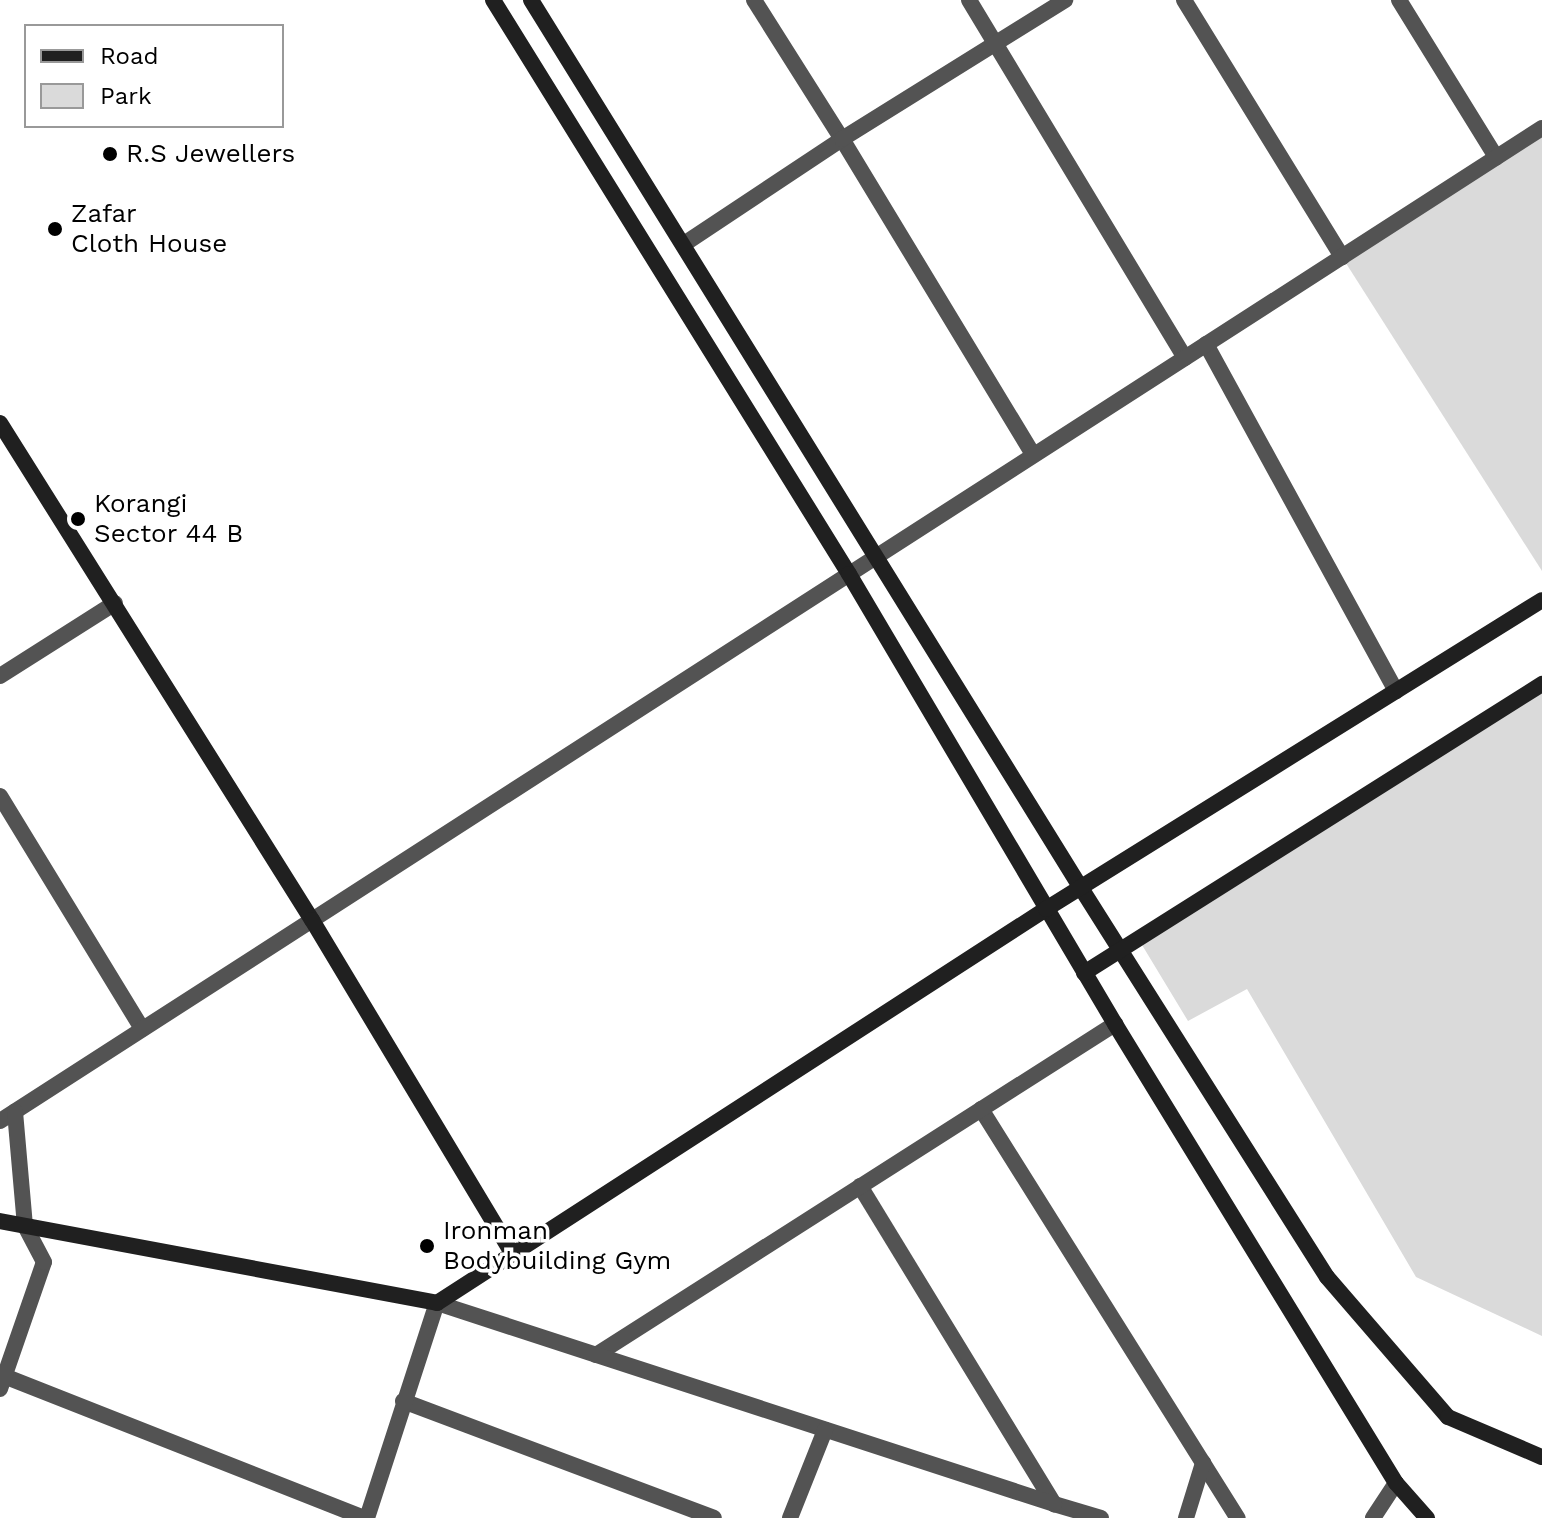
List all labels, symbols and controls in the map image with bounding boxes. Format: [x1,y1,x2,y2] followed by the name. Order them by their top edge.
[24,24,284,128] legend
[100,42,159,70] text: Road
[100,82,152,110] text: Park
[126,138,296,170] place label: R.S Jewellers
[101,145,119,163] marker: R.S Jewellers
[71,198,227,260] place label: Zafar Cloth House
[46,220,64,238] marker: Zafar Cloth House
[94,488,244,550] place label: Korangi Sector 44 B
[69,510,87,528] marker: Korangi Sector 44 B
[443,1215,671,1276] place label: Ironman Bodybuilding Gym
[418,1237,436,1255] marker: Ironman Bodybuilding Gym

